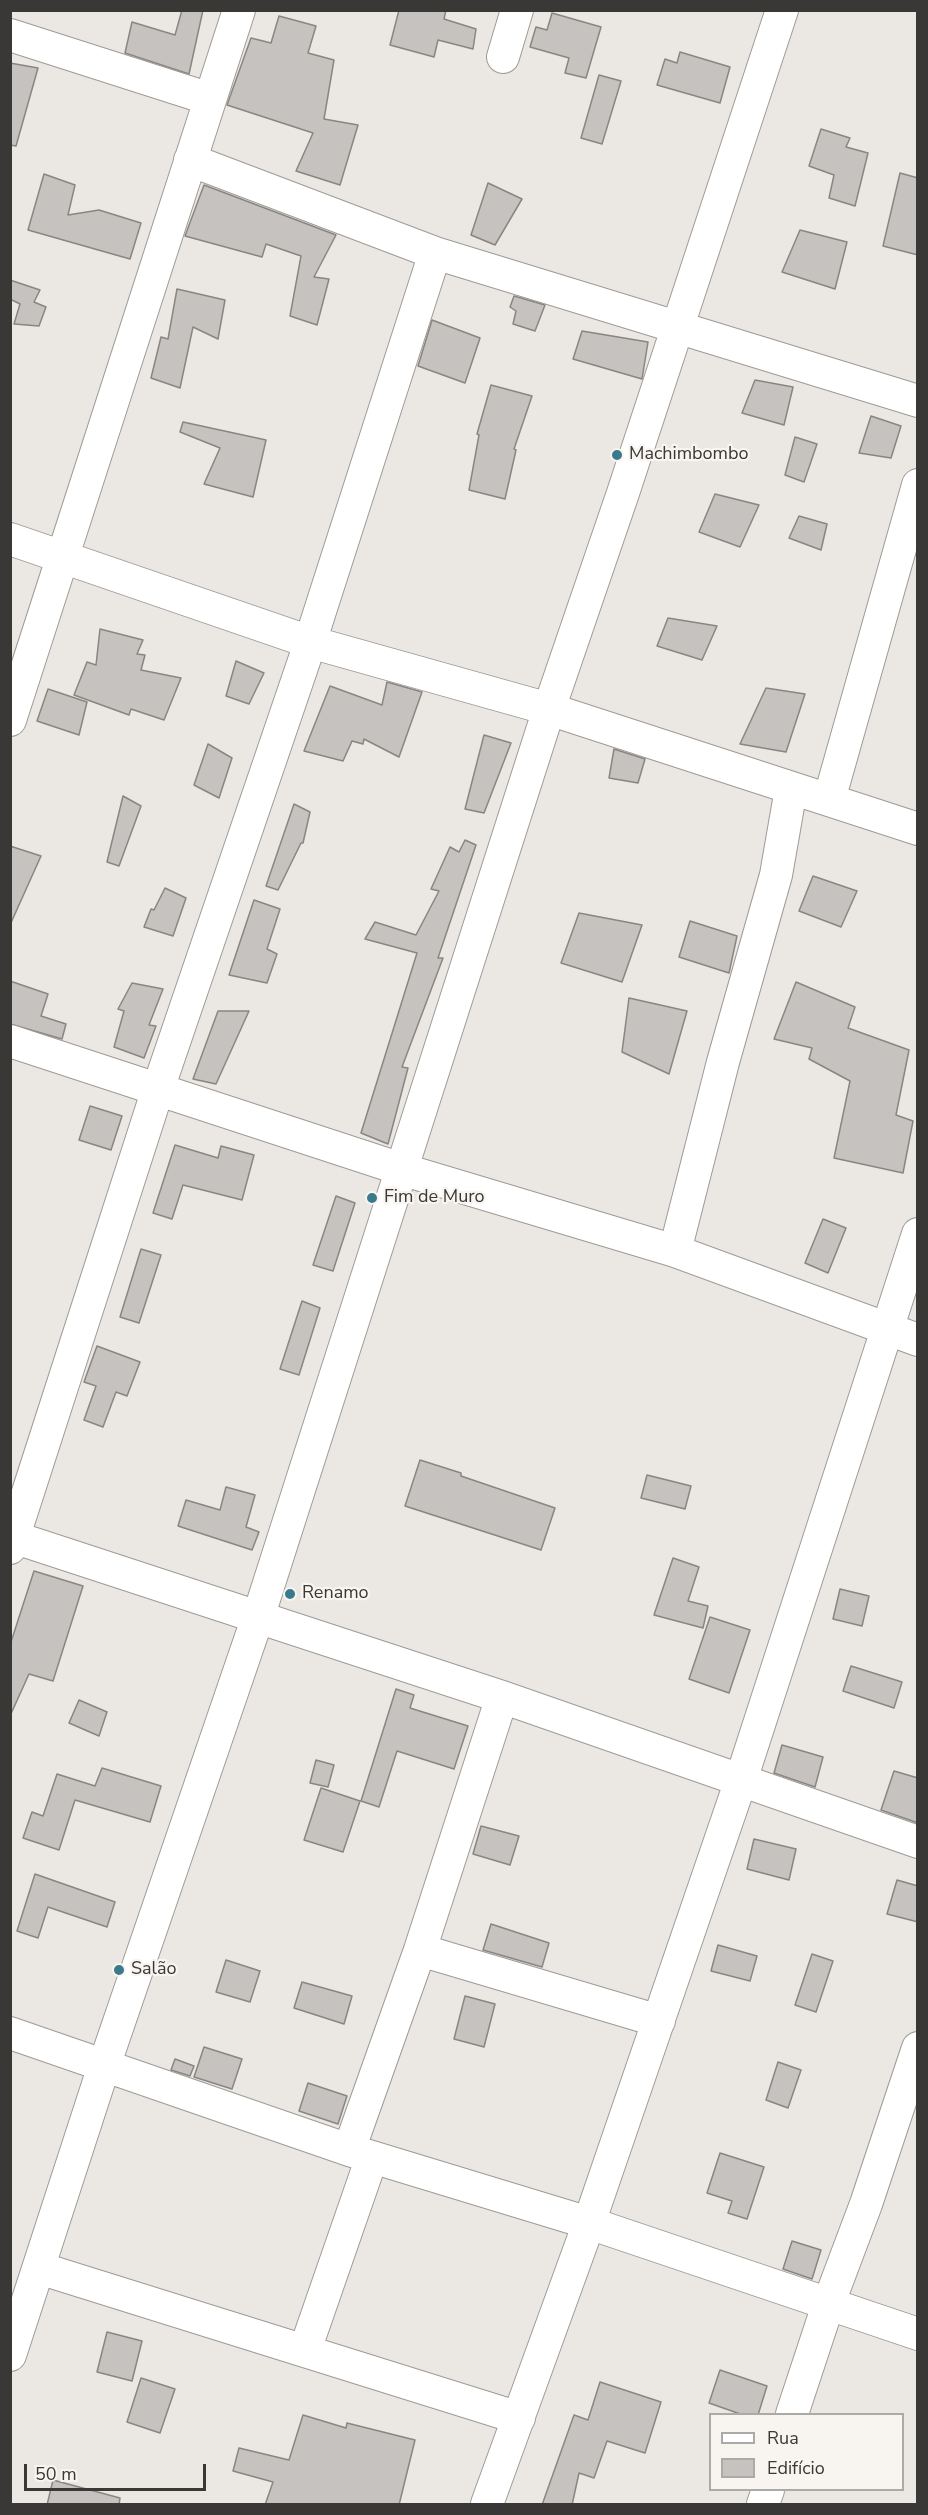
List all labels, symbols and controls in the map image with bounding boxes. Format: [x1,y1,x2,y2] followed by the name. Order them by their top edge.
[629,444,748,466] place label: Machimbombo
[610,448,624,462] marker: Machimbombo
[384,1187,485,1209] place label: Fim de Muro
[365,1191,379,1205] marker: Fim de Muro
[302,1583,369,1605] place label: Renamo
[283,1587,297,1601] marker: Renamo
[131,1959,176,1981] place label: Salão
[112,1963,126,1977] marker: Salão
[709,2413,904,2491] legend
[767,2426,799,2450] text: Rua
[27,2452,208,2490] scale bar
[767,2456,825,2480] text: Edifício
[35,2462,77,2486] text: 50 m

